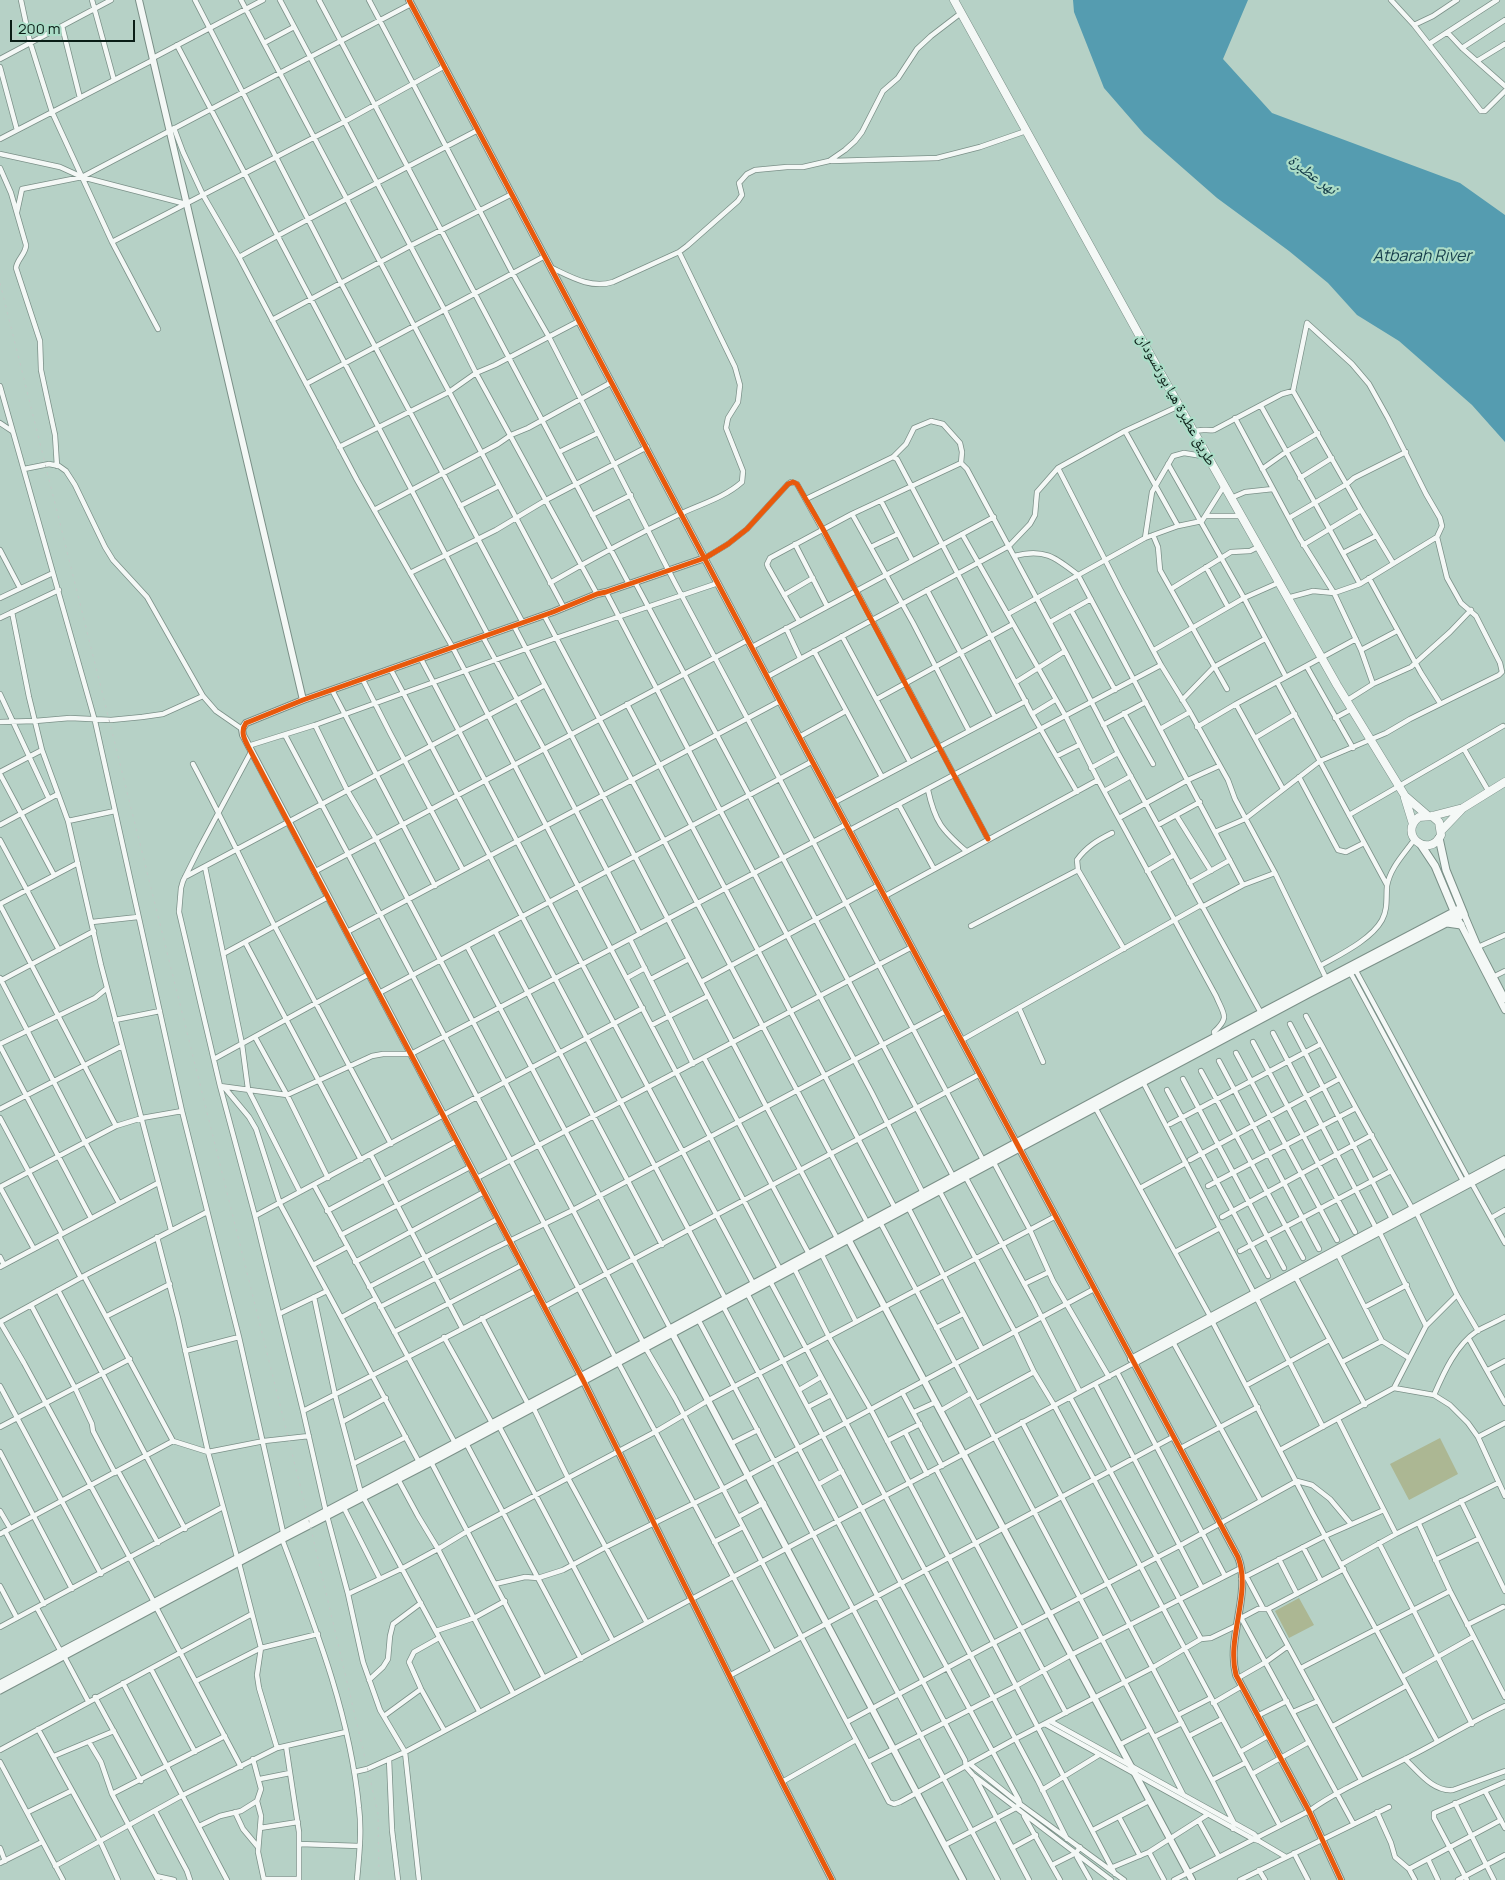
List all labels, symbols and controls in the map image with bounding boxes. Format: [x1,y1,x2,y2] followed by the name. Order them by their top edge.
[12,10,138,42] scale bar
[18,18,61,39] text: 200 m
[1284,151,1340,199] water label: نهر عطبرة
[1373,247,1471,267] water label: Atbarah River
[1132,331,1220,469] street label: طريق عطبرة هيا بورتسودان

